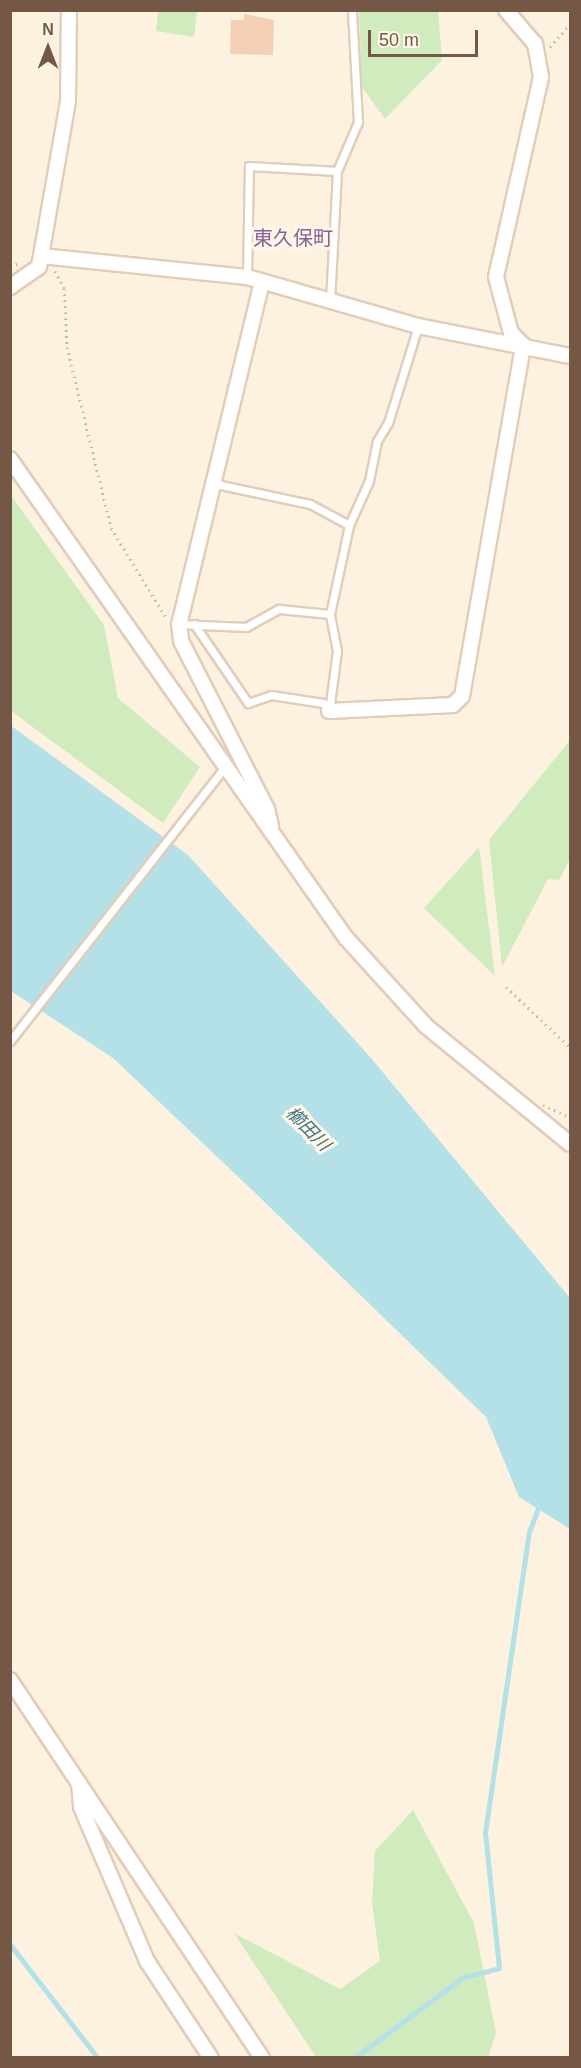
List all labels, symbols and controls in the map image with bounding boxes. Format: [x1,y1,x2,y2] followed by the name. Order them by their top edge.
[18,18,78,78] north arrow
[371,18,480,56] scale bar
[42,21,54,38] text: N
[379,30,419,50] text: 50 m
[253,226,333,250] district label: 東久保町
[281,1102,335,1156] water label: 櫛田川

